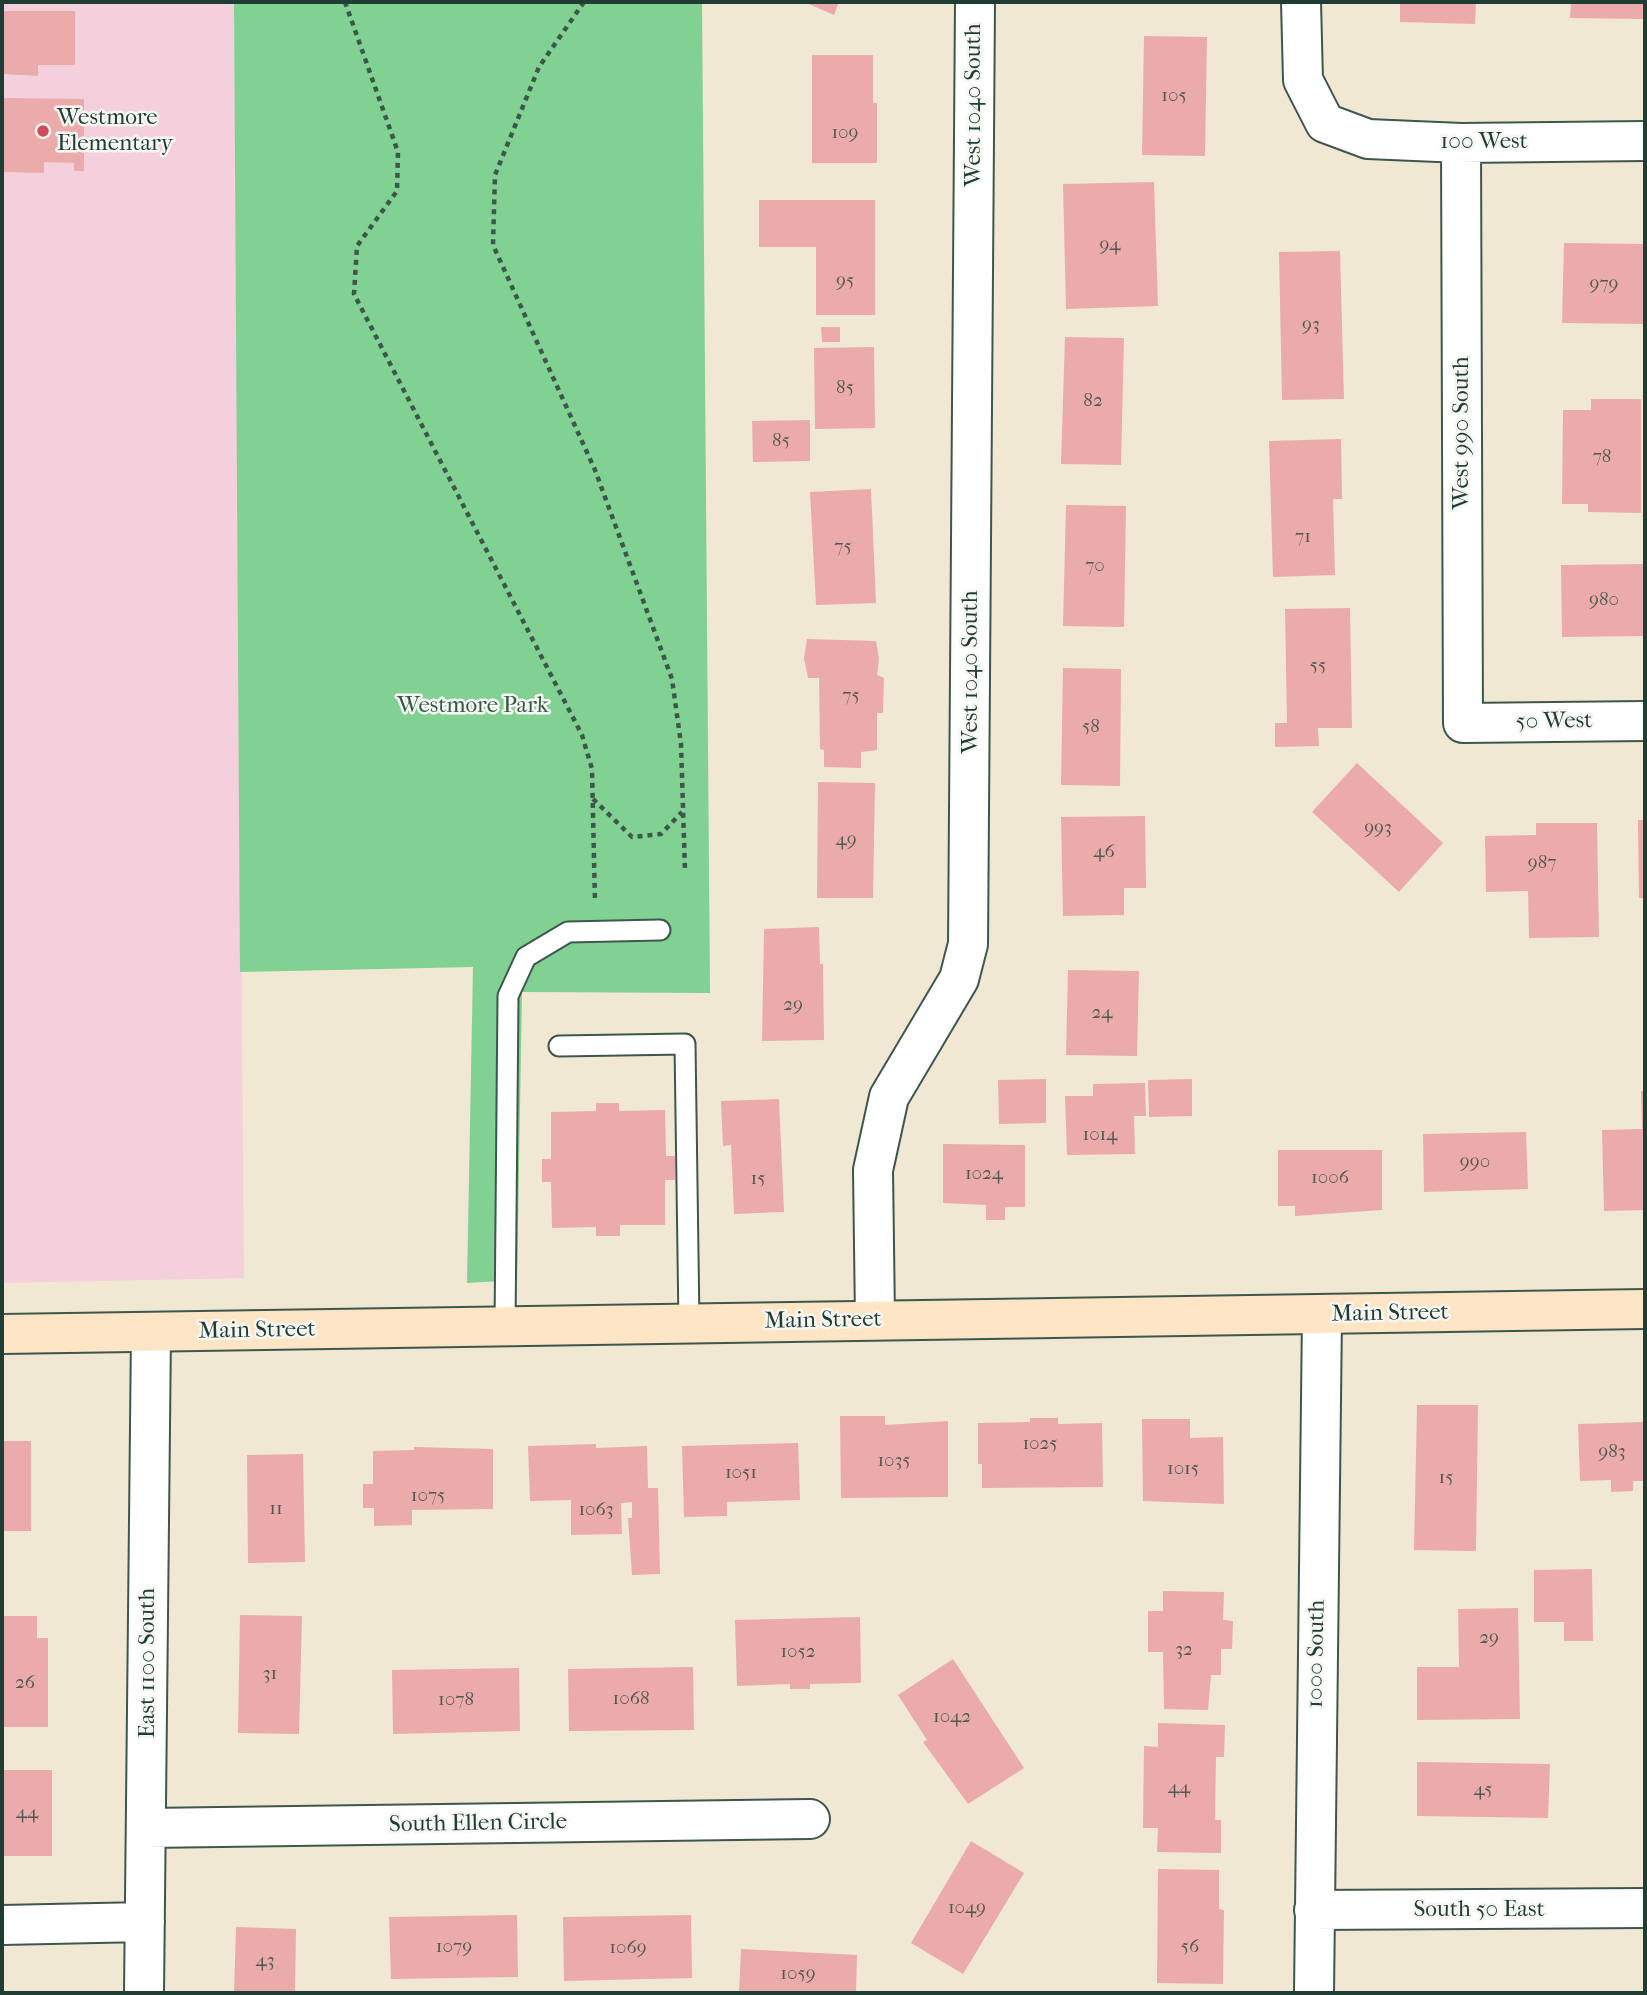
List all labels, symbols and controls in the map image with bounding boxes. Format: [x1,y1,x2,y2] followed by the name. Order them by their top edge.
[960,23,988,187] street label: West 1040 South
[1161,85,1187,107] house number: 105
[57,104,173,158] place label: Westmore Elementary
[831,122,859,144] house number: 109
[35,123,51,139] marker: Westmore Elementary
[1440,128,1528,156] street label: 100 West
[1099,234,1121,256] house number: 94
[836,270,854,292] house number: 95
[1589,273,1619,295] house number: 979
[1302,314,1320,336] house number: 93
[1448,356,1476,510] street label: West 990 South
[836,377,854,399] house number: 85
[1083,390,1103,412] house number: 82
[772,430,790,452] house number: 85
[1593,446,1611,468] house number: 78
[1295,526,1311,548] house number: 71
[834,536,852,558] house number: 75
[1085,555,1105,577] house number: 70
[1589,589,1619,611] house number: 980
[957,590,985,754] street label: West 1040 South
[1310,655,1326,677] house number: 55
[842,685,860,707] house number: 75
[397,692,549,720] park label: Westmore Park
[1515,708,1593,736] street label: 50 West
[1082,716,1100,738] house number: 58
[1364,817,1392,839] house number: 993
[835,829,857,851] house number: 49
[1093,841,1115,863] house number: 46
[1528,852,1556,874] house number: 987
[783,994,803,1016] house number: 29
[1092,1002,1112,1024] house number: 24
[1082,1124,1118,1146] house number: 1014
[1460,1151,1490,1173] house number: 990
[965,1163,1003,1185] house number: 1024
[1311,1167,1349,1189] house number: 1006
[751,1168,765,1190] house number: 15
[1331,1299,1449,1329] street label: Main Street
[764,1306,882,1336] street label: Main Street
[198,1316,316,1346] street label: Main Street
[1022,1433,1058,1455] house number: 1025
[1598,1441,1626,1463] house number: 983
[877,1450,911,1472] house number: 1035
[1167,1458,1199,1480] house number: 1015
[725,1462,757,1484] house number: 1051
[1439,1467,1453,1489] house number: 15
[411,1485,445,1507] house number: 1075
[269,1498,283,1520] house number: 11
[578,1499,614,1521] house number: 1063
[134,1588,162,1738] street label: East 1100 South
[1302,1600,1332,1708] street label: 1000 South
[1479,1627,1499,1649] house number: 29
[1175,1639,1193,1661] house number: 32
[780,1641,816,1663] house number: 1052
[263,1663,277,1685] house number: 31
[15,1672,35,1694] house number: 26
[613,1688,649,1710] house number: 1068
[438,1689,474,1711] house number: 1078
[933,1706,971,1728] house number: 1042
[1168,1777,1190,1799] house number: 44
[1474,1779,1492,1801] house number: 45
[16,1802,38,1824] house number: 44
[389,1809,567,1839] street label: South Ellen Circle
[1413,1896,1545,1924] street label: South 50 East
[948,1897,986,1919] house number: 1049
[436,1936,472,1958] house number: 1079
[1181,1936,1199,1958] house number: 56
[609,1937,647,1959] house number: 1069
[255,1950,275,1972] house number: 43
[780,1963,816,1985] house number: 1059

